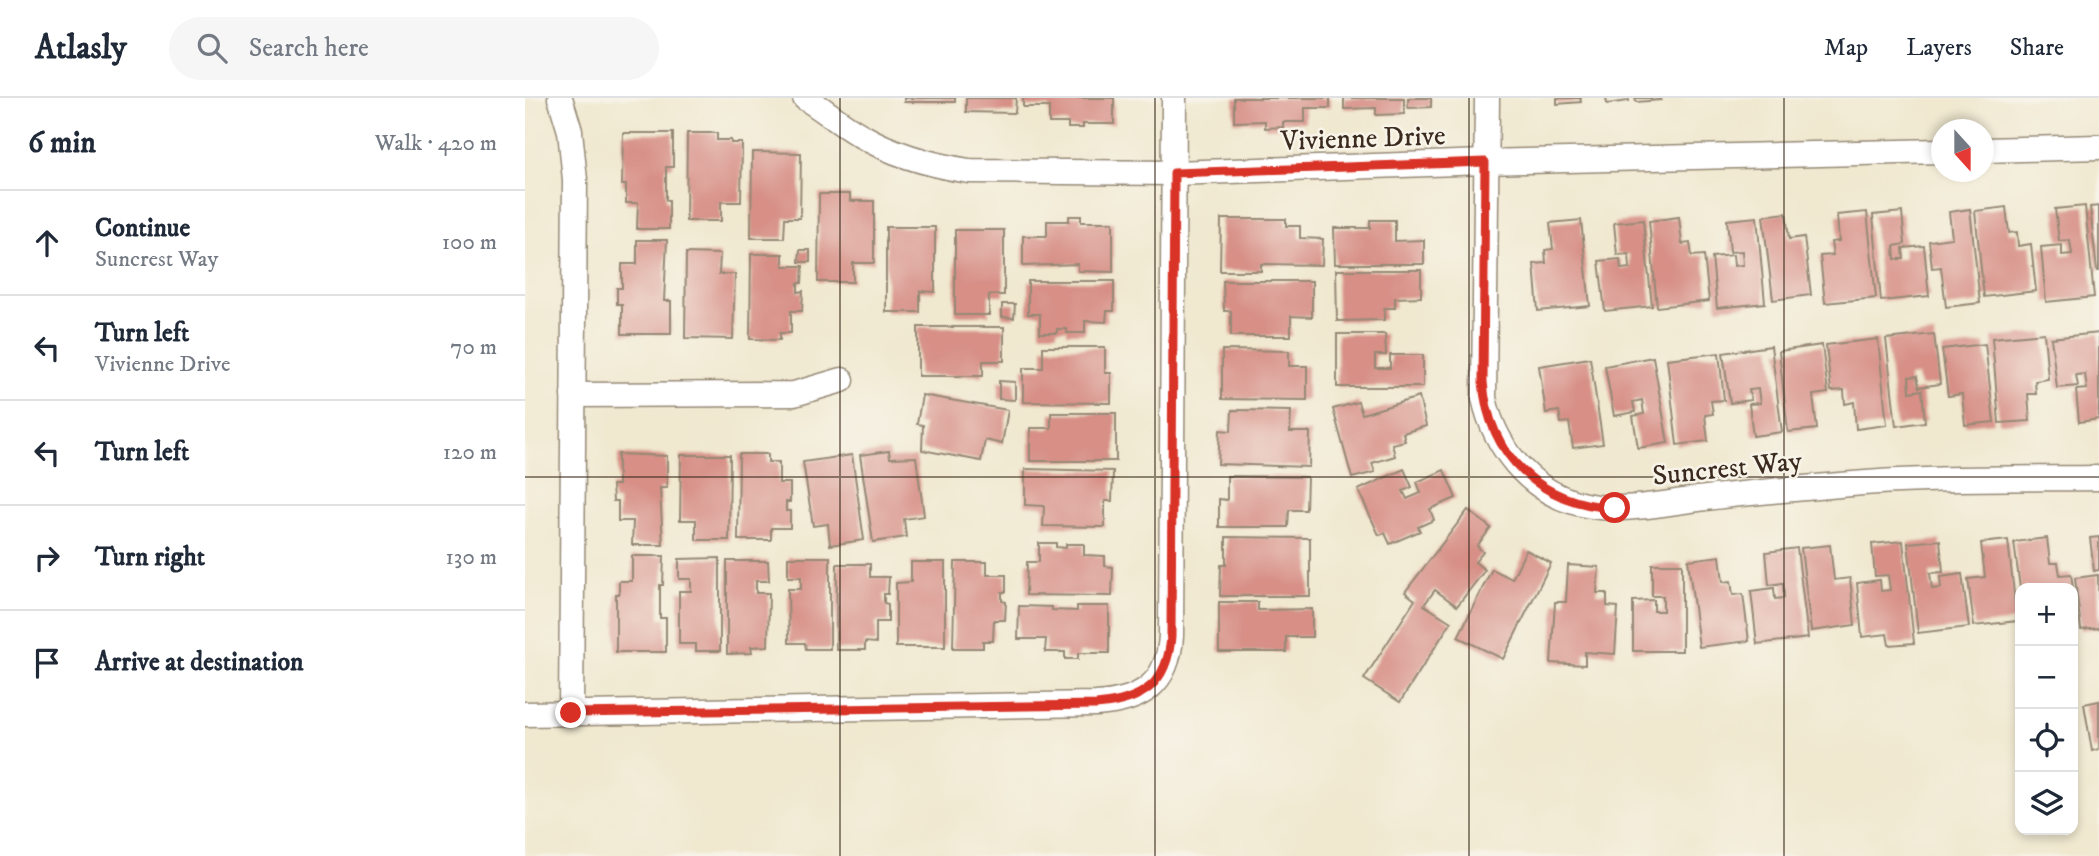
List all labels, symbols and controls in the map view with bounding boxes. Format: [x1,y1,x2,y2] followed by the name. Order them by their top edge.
[169,17,659,80] search box
[35,28,127,69] text: Atlasly
[193,29,231,67] icon: search
[249,32,369,65] text: Search here
[1824,33,1868,63] text: Map
[1906,33,1972,63] text: Layers
[2010,33,2064,63] text: Share
[1279,118,1446,159] street label: Vivienne Drive
[1931,119,1994,182] north arrow
[28,125,96,162] text: 6 min
[375,129,497,158] text: Walk · 420 m
[95,212,190,245] text: Continue
[28,224,66,262] icon: ahead
[442,228,497,257] text: 100 m
[95,245,218,274] text: Suncrest Way
[95,317,189,350] text: Turn left
[28,329,66,367] icon: left
[450,333,497,362] text: 70 m
[95,350,231,379] text: Vivienne Drive
[28,434,66,472] icon: left
[95,436,189,469] text: Turn left
[443,438,497,467] text: 120 m
[1651,443,1804,494] street label: Suncrest Way
[1599,492,1630,523] route start
[28,539,66,577] icon: right
[95,541,205,574] text: Turn right
[445,543,497,572] text: 130 m
[2015,583,2078,835] map controls
[2015,583,2078,646] button: +
[28,644,66,682] icon: arrive
[95,646,304,679] text: Arrive at destination
[2015,646,2078,709] button: −
[555,697,586,728] route end
[2015,709,2078,772] button: locate
[2015,772,2078,835] button: layers

